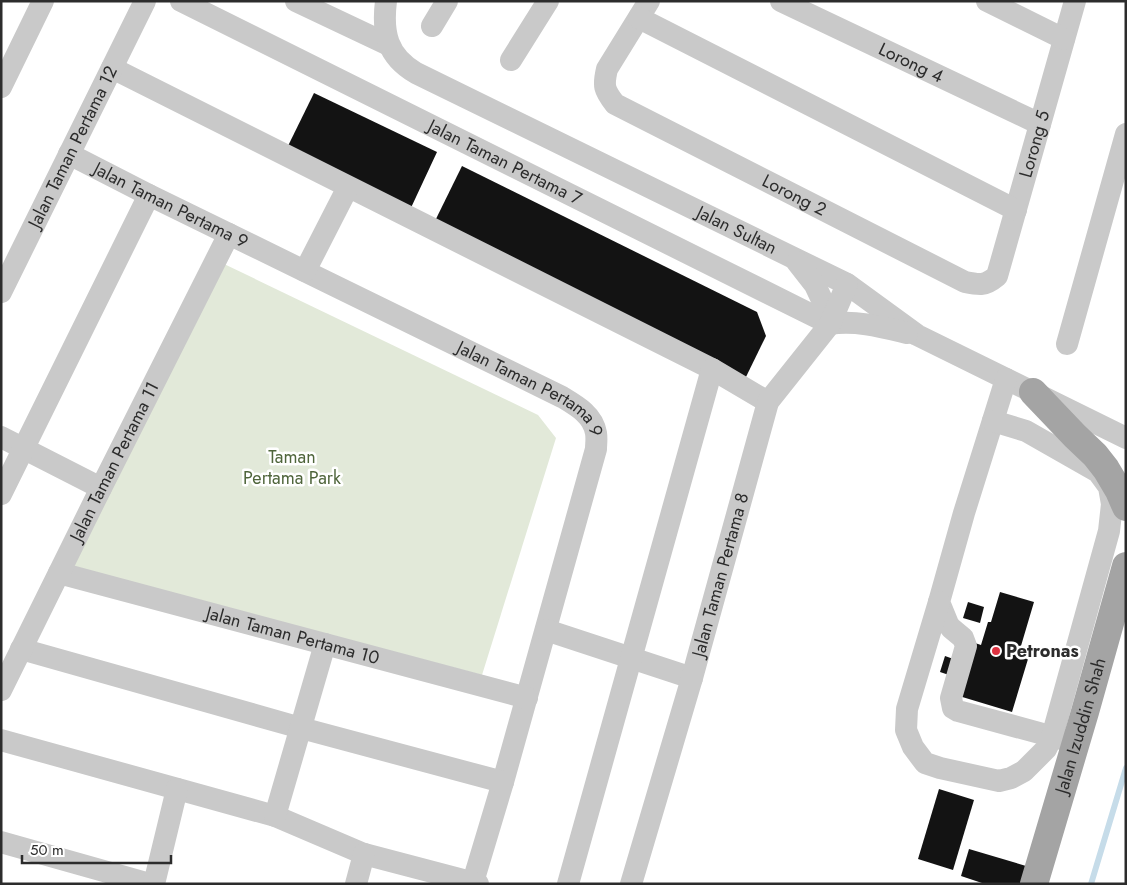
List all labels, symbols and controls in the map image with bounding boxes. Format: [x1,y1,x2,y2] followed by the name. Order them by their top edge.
[874,36,948,89] street label: Lorong 4
[21,61,124,234] street label: Jalan Taman Pertama 12
[1013,107,1056,181] street label: Lorong 5
[422,112,587,212] street label: Jalan Taman Pertama 7
[87,155,253,255] street label: Jalan Taman Pertama 9
[758,168,831,222] street label: Lorong 2
[690,198,781,261] street label: Jalan Sultan
[451,334,609,439] street label: Jalan Taman Pertama 9
[63,377,165,548] street label: Jalan Taman Pertama 11
[243,444,341,491] park label: Taman Pertama Park
[685,490,755,662] street label: Jalan Taman Pertama 8
[201,599,382,671] street label: Jalan Taman Pertama 10
[1006,638,1079,664] place label: Petronas
[990,645,1002,657] marker: Petronas
[1048,655,1113,799] street label: Jalan Izuddin Shah
[22,832,171,864] scale bar
[30,839,64,861] text: 50 m

